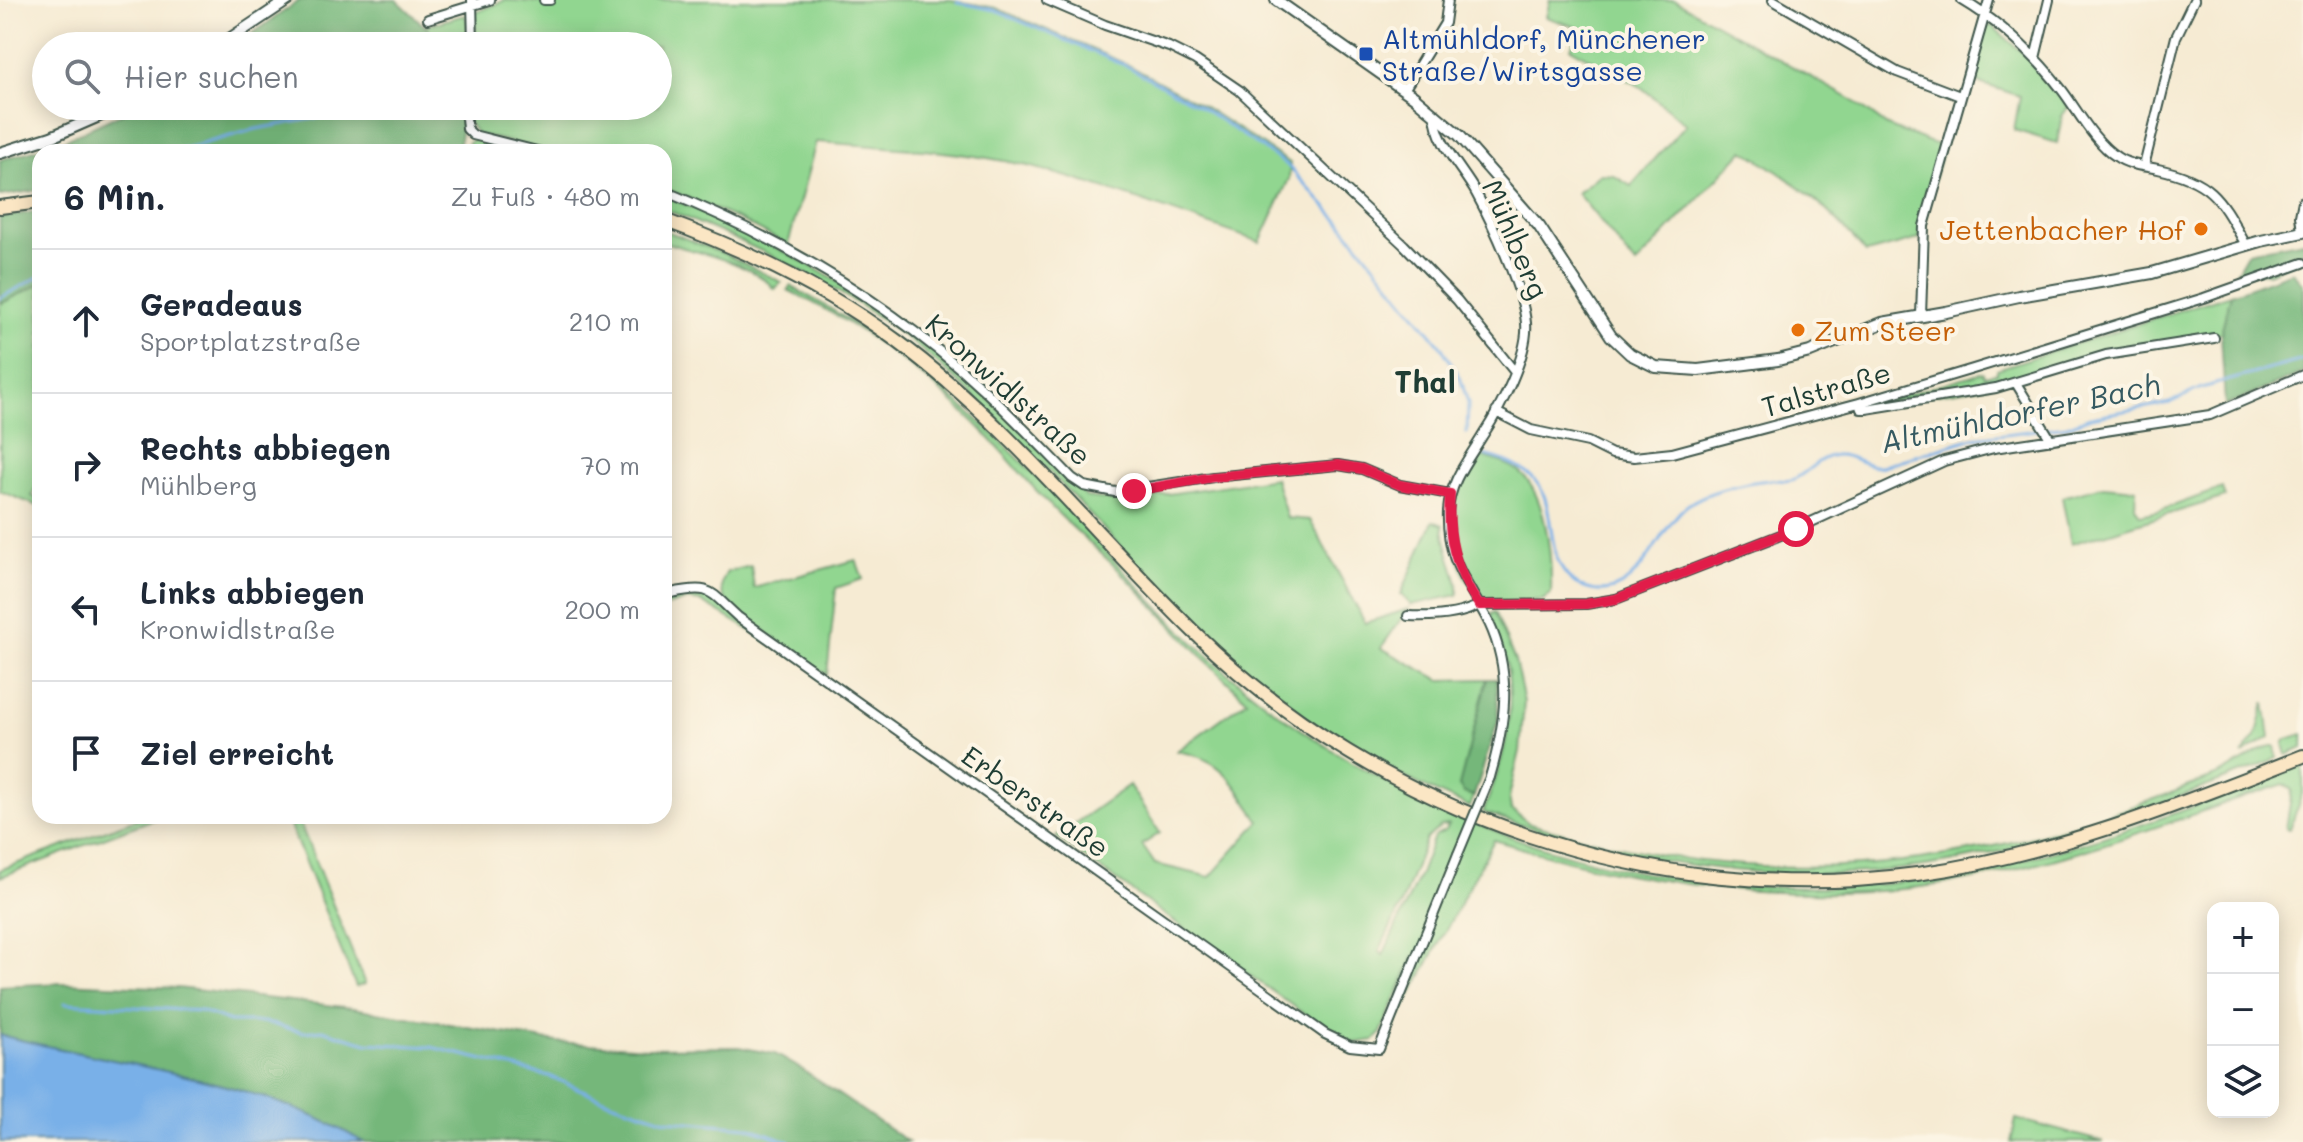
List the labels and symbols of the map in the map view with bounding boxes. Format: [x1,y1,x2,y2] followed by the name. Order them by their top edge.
[1382,20,1706,88] place label: Altmühldorf, Münchener Straße/Wirtsgasse
[1357,45,1375,63] marker: Altmühldorf, Münchener Straße/Wirtsgasse
[1475,174,1557,304] street label: Mühlberg
[1939,211,2186,247] place label: Jettenbacher Hof
[2192,220,2210,238] marker: Jettenbacher Hof
[919,305,1099,473] street label: Kronwidlstraße
[1814,312,1956,348] place label: Zum Steer
[1789,321,1807,339] marker: Zum Steer
[1757,353,1895,425] street label: Talstraße
[1394,361,1456,401] district label: Thal
[1876,363,2164,461] water label: Altmühldorfer Bach
[1116,473,1152,509] route end
[1778,511,1814,547] route start
[955,737,1117,865] street label: Erberstraße

